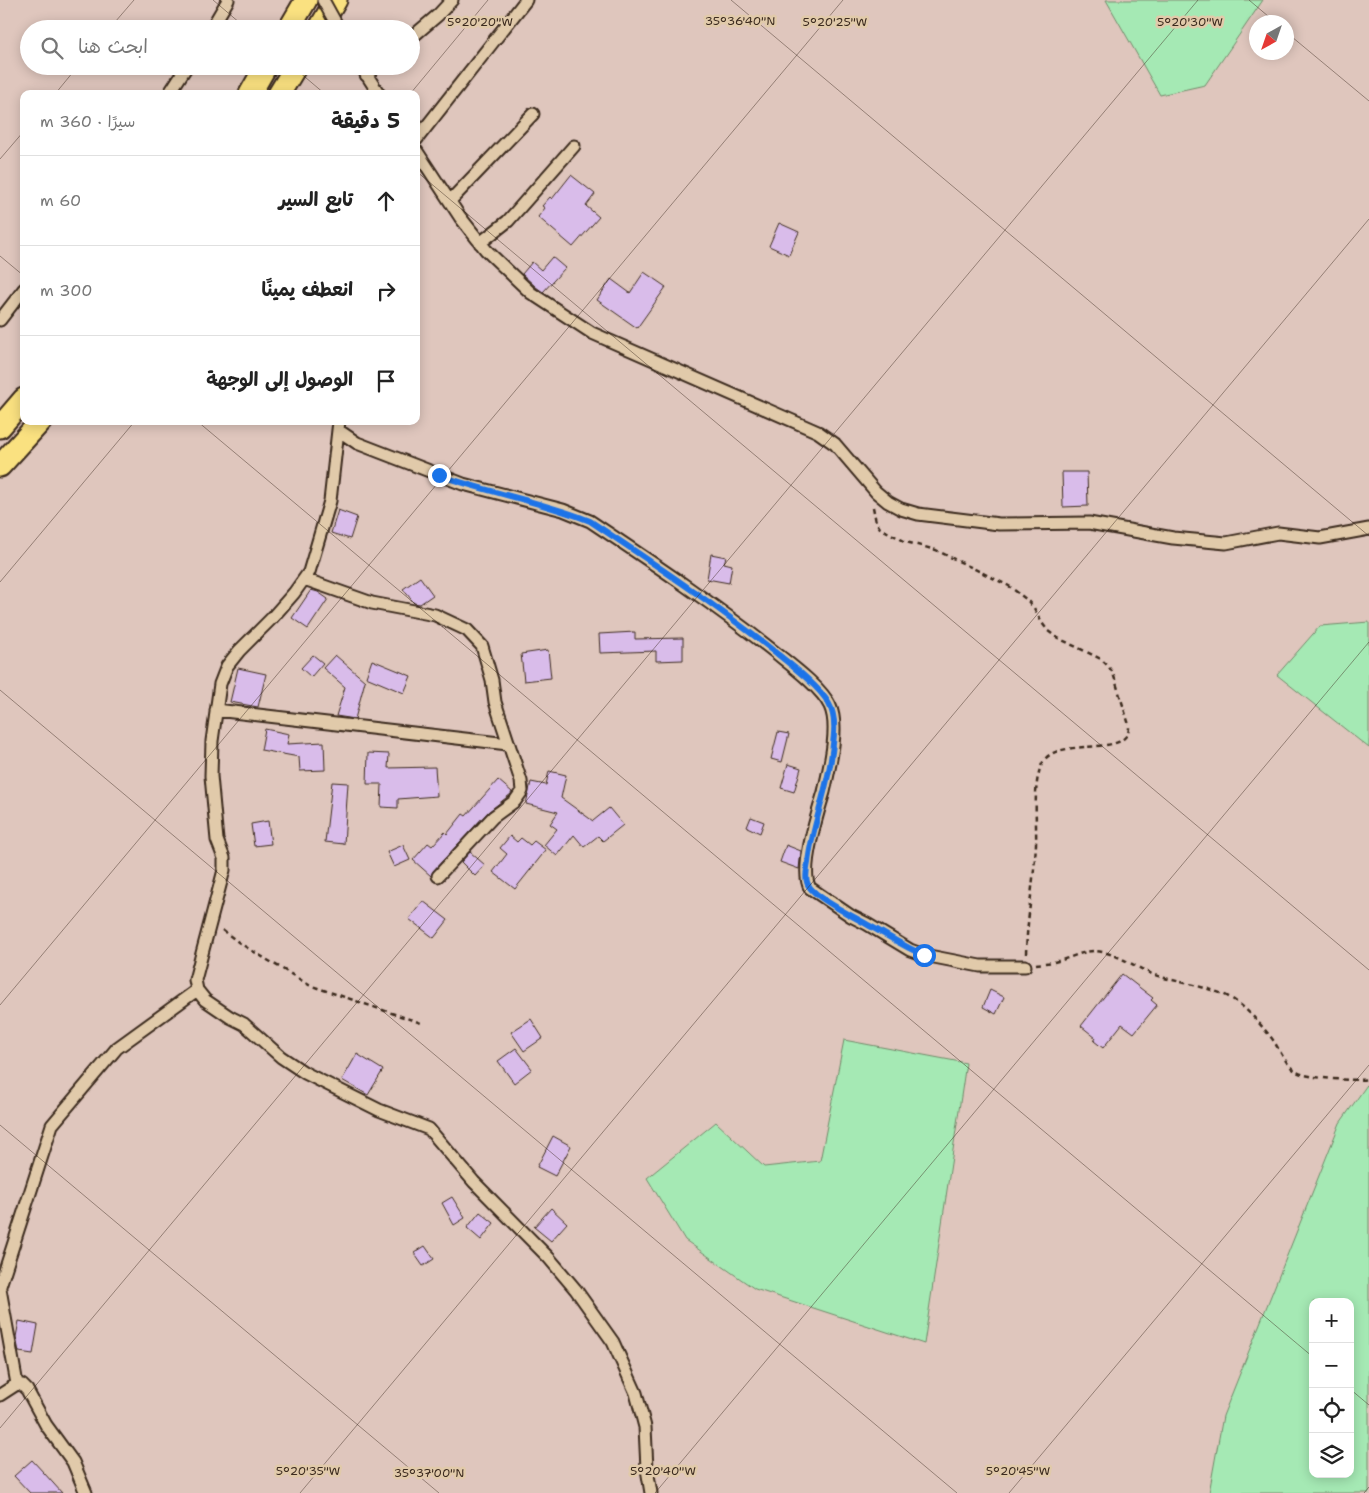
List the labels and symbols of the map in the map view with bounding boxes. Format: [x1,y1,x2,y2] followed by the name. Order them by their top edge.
[705,13,775,29] text: 35°36'40"N
[447,14,513,30] text: 5°20'20"W
[803,14,867,30] text: 5°20'25"W
[1157,14,1223,30] text: 5°20'30"W
[1249,15,1294,60] north arrow
[428,464,451,487] route end
[913,944,936,967] route start
[276,1463,340,1479] text: 5°20'35"W
[630,1463,696,1479] text: 5°20'40"W
[986,1463,1050,1479] text: 5°20'45"W
[394,1465,464,1481] text: 35°37'00"N

